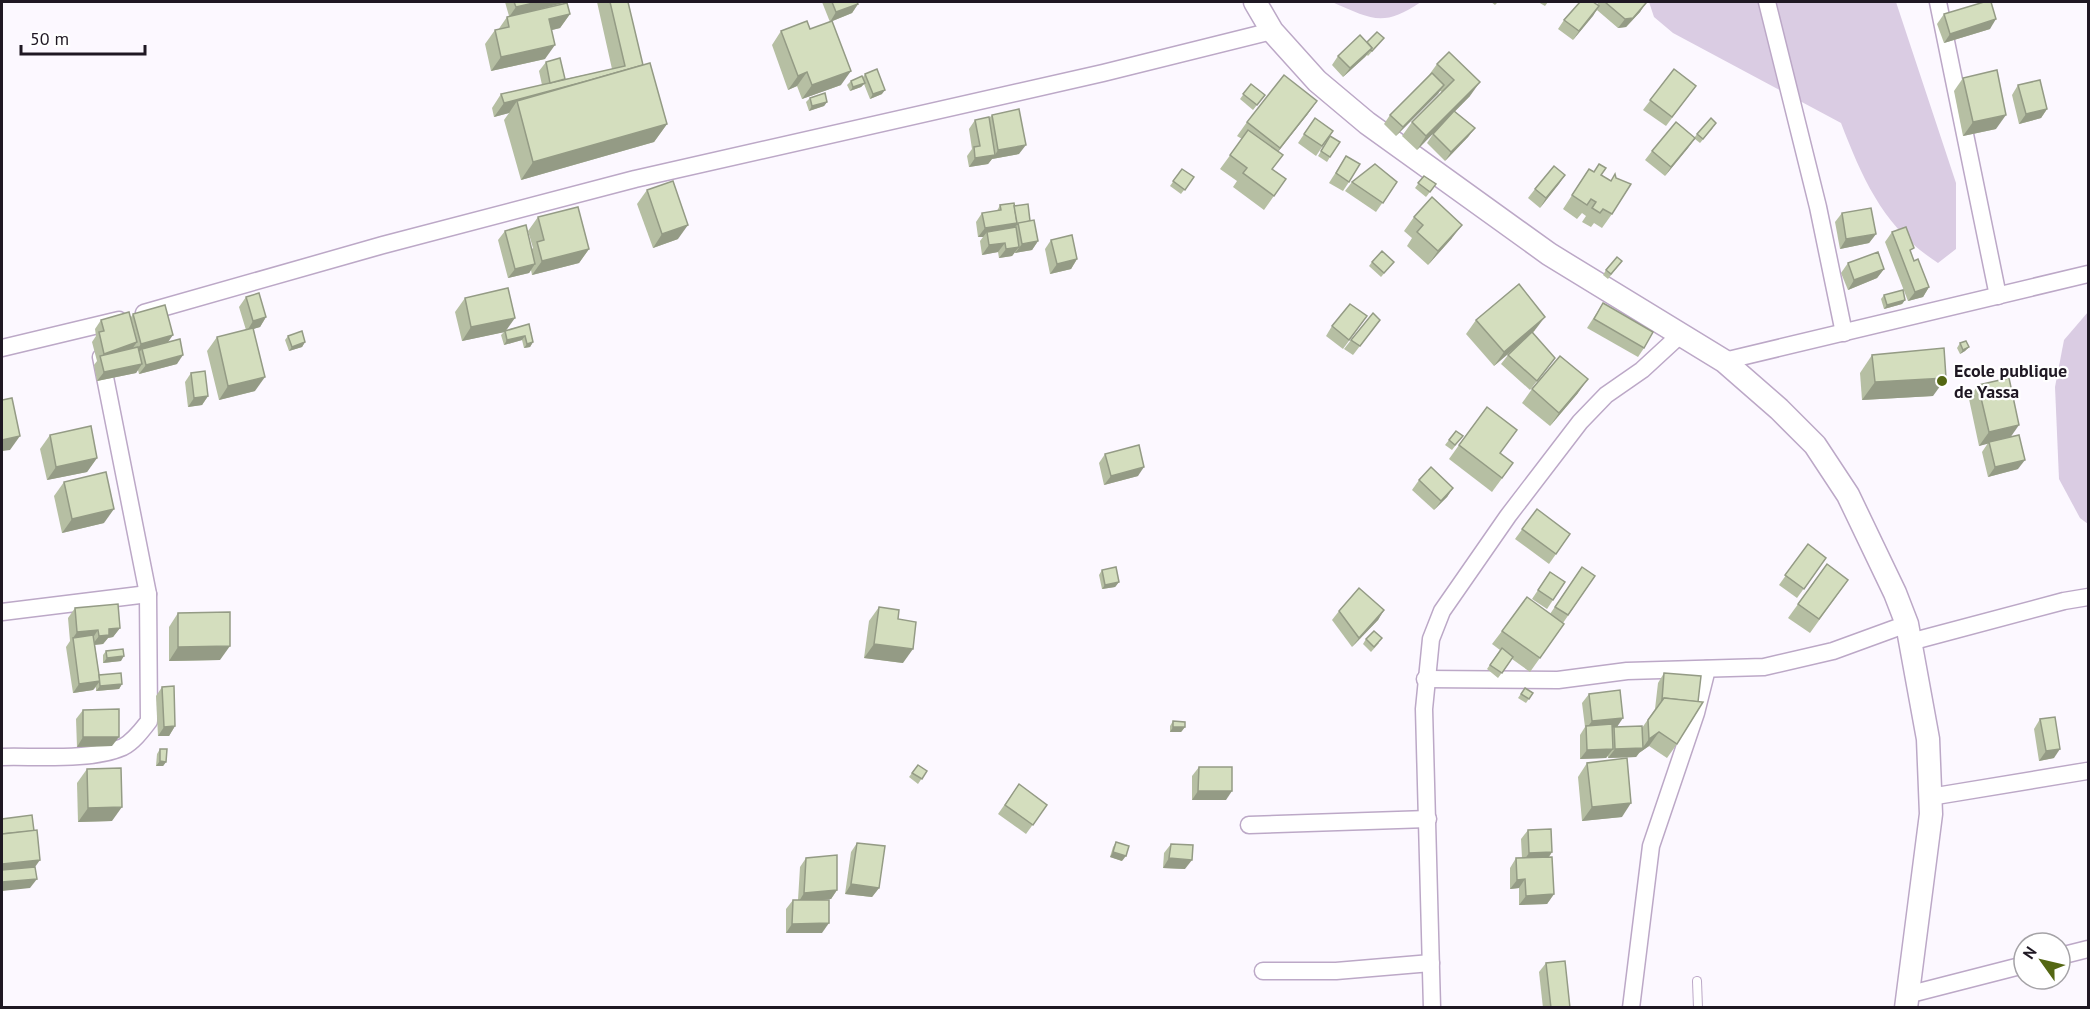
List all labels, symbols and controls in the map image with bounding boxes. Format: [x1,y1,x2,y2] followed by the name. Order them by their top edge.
[21,18,146,56] scale bar
[30,27,69,50] text: 50 m
[1954,359,2067,403] place label: Ecole publique de Yassa
[1935,374,1949,388] marker: Ecole publique de Yassa
[2012,931,2072,991] north arrow
[2018,943,2041,963] text: N

